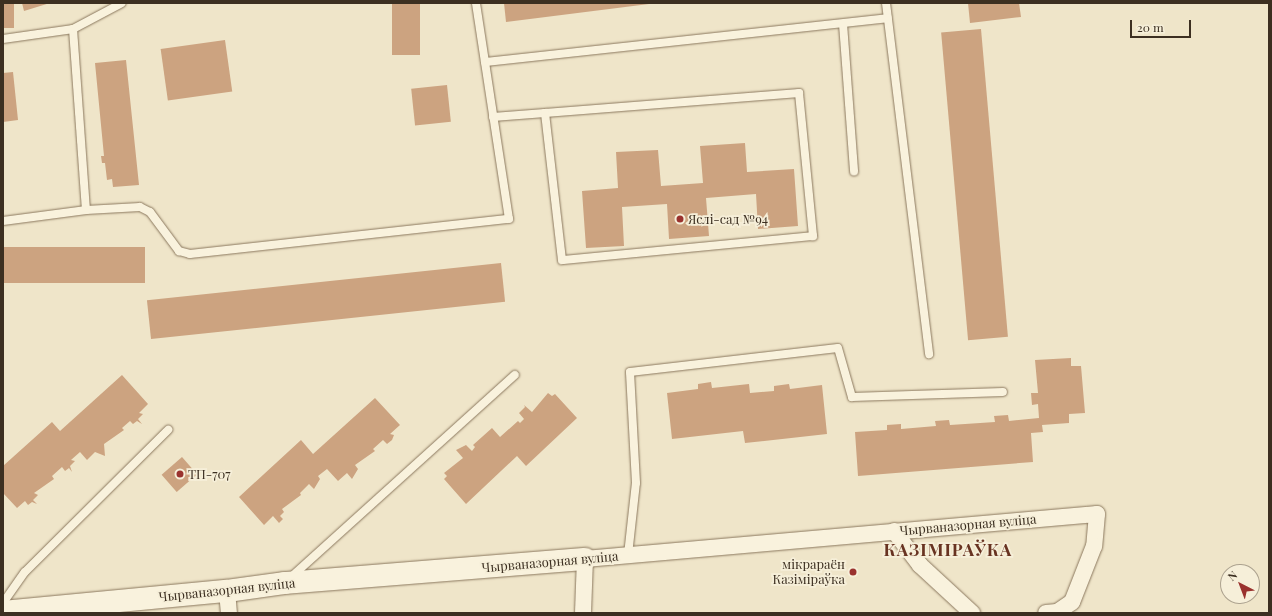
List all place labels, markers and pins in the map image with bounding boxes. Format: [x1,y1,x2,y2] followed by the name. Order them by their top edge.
[688,211,768,227] place label: Яслі-сад №94
[675,214,685,224] marker: Яслі-сад №94
[188,466,231,482] place label: ТП-707
[175,469,185,479] marker: ТП-707
[772,557,845,588] place label: мікрараён Казіміраўка
[848,567,858,577] marker: мікрараён Казіміраўка

